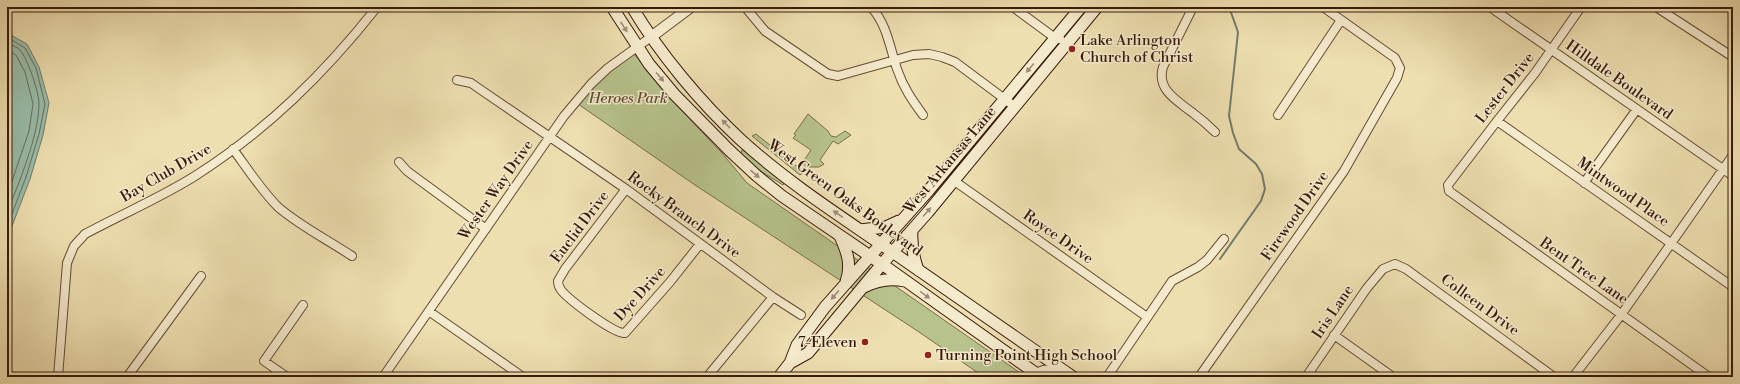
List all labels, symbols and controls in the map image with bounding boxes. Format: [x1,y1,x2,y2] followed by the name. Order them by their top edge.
[620,22,628,32] one-way arrow
[1080,31,1194,67] place label: Lake Arlington Church of Christ
[1562,36,1677,124] street label: Hilldale Boulevard
[1067,44,1077,54] marker: Lake Arlington Church of Christ
[1471,49,1539,127] street label: Lester Drive
[1026,62,1035,73] one-way arrow
[656,72,665,82] one-way arrow
[587,89,668,108] park label: Heroes Park
[899,102,1001,218] street label: West Arkansas Lane
[721,119,731,129] one-way arrow
[763,135,926,261] street label: West Green Oaks Boulevard
[454,136,538,245] street label: Wester Way Drive
[116,139,215,207] street label: Bay Club Drive
[1573,153,1673,231] street label: Mintwood Place
[1257,167,1333,265] street label: Firewood Drive
[624,168,744,262] street label: Rocky Branch Drive
[750,169,760,179] one-way arrow
[547,187,613,267] street label: Euclid Drive
[1019,206,1097,268] street label: Royce Drive
[923,207,932,217] one-way arrow
[833,210,843,218] one-way arrow
[1535,233,1632,309] street label: Bent Tree Lane
[610,263,670,325] street label: Dye Drive
[1437,270,1523,340] street label: Colleen Drive
[1308,281,1358,343] street label: Iris Lane
[831,291,840,300] one-way arrow
[920,291,930,299] one-way arrow
[798,333,857,352] place label: 7-Eleven
[860,337,870,347] marker: 7-Eleven
[936,346,1118,365] place label: Turning Point High School
[923,350,933,360] marker: Turning Point High School

